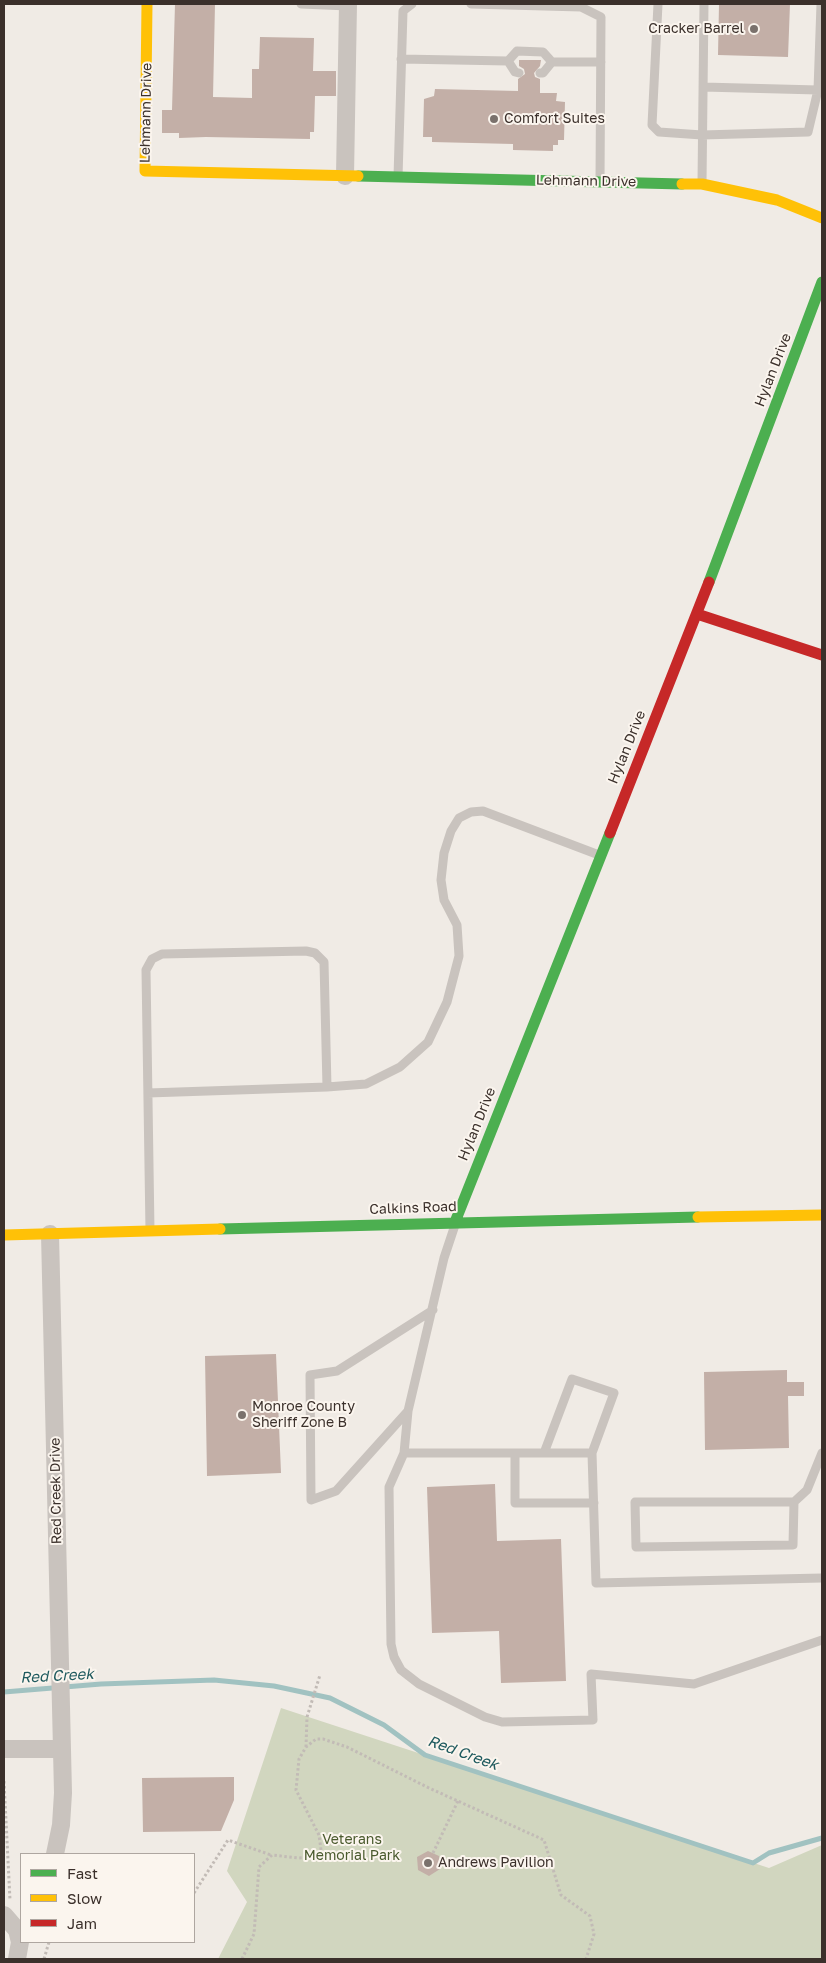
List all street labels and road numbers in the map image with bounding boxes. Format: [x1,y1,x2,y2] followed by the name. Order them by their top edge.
[137,63,155,163] street label: Lehmann Drive
[536,172,636,190] street label: Lehmann Drive
[751,331,795,409] street label: Hylan Drive
[605,708,649,786] street label: Hylan Drive
[455,1085,499,1163] street label: Hylan Drive
[369,1198,457,1218] street label: Calkins Road
[47,1437,65,1545] street label: Red Creek Drive

